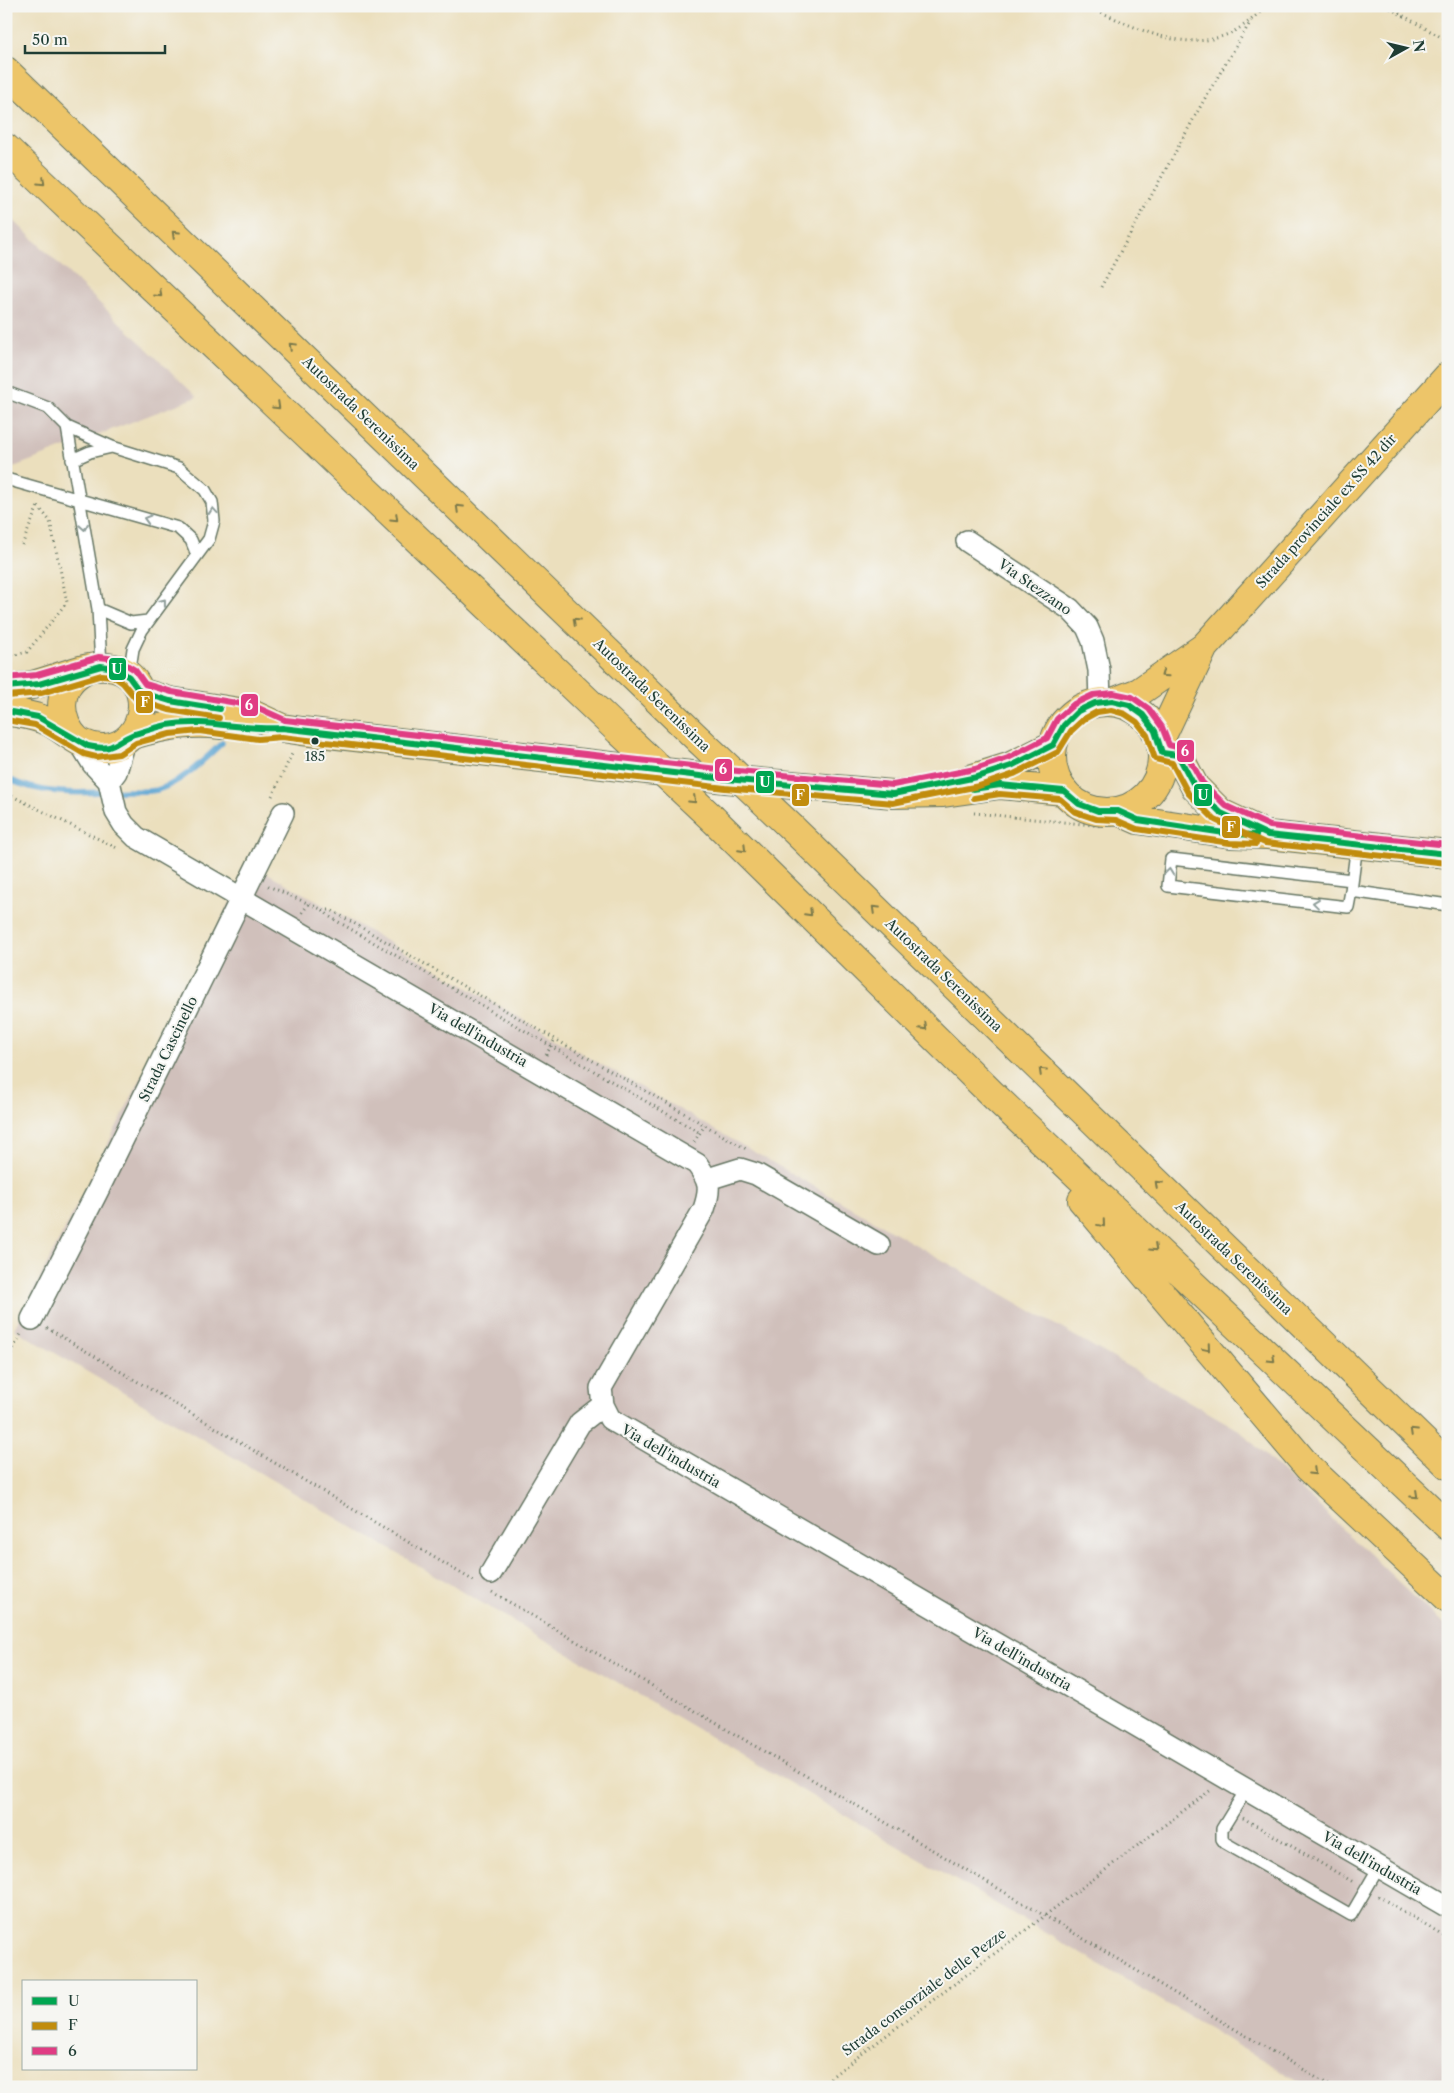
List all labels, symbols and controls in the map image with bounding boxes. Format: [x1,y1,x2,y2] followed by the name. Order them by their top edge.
[25,22,165,54] scale bar
[1382,22,1432,72] north arrow
[32,30,68,49] text: 50 m
[1409,39,1429,53] text: N
[36,176,45,185] one-way arrow
[172,230,181,239] one-way arrow
[154,288,163,297] one-way arrow
[288,343,297,352] one-way arrow
[298,352,424,474] street label: Autostrada Serenissima
[271,400,280,409] one-way arrow
[1252,430,1400,592] street label: Strada provinciale ex SS 42 dir
[456,505,465,514] one-way arrow
[208,506,219,514] one-way arrow
[389,512,398,521] one-way arrow
[144,514,152,524] one-way arrow
[79,522,89,531] one-way arrow
[994,554,1075,619] street label: Via Stezzano
[157,598,166,608] one-way arrow
[572,618,581,627] one-way arrow
[589,634,715,756] street label: Autostrada Serenissima
[108,657,127,681] line badge: U
[111,660,123,678] text: U
[1160,668,1170,677] one-way arrow
[135,690,154,714] line badge: F
[140,693,150,711] text: F
[240,693,259,717] line badge: 6
[245,696,253,714] text: 6
[310,736,320,746] marker: 185
[1176,739,1195,763] line badge: 6
[1181,742,1189,760] text: 6
[305,748,325,764] place label: 185
[714,758,733,782] line badge: 6
[719,760,727,778] text: 6
[755,770,775,794] line badge: U
[759,773,771,791] text: U
[791,783,810,807] line badge: F
[1193,783,1213,807] line badge: U
[795,786,805,804] text: F
[1197,786,1209,804] text: U
[687,794,696,803] one-way arrow
[1221,815,1241,839] line badge: F
[1226,818,1236,836] text: F
[738,843,747,852] one-way arrow
[1163,868,1174,876] one-way arrow
[1311,898,1319,909] one-way arrow
[872,905,881,914] one-way arrow
[803,907,812,916] one-way arrow
[881,914,1007,1036] street label: Autostrada Serenissima
[135,993,201,1105] street label: Strada Cascinello
[424,999,531,1071] street label: Via dell'industria
[919,1022,928,1031] one-way arrow
[1038,1068,1047,1077] one-way arrow
[1155,1181,1164,1190] one-way arrow
[1171,1197,1297,1319] street label: Autostrada Serenissima
[1097,1219,1106,1228] one-way arrow
[1148,1242,1157,1251] one-way arrow
[1202,1343,1211,1352] one-way arrow
[1266,1354,1275,1363] one-way arrow
[617,1420,724,1492] street label: Via dell'industria
[1410,1428,1419,1437] one-way arrow
[1307,1466,1316,1475] one-way arrow
[1410,1489,1419,1498] one-way arrow
[968,1623,1075,1695] street label: Via dell'industria
[1318,1827,1425,1899] street label: Via dell'industria
[838,1924,1010,2060] street label: Strada consorziale delle Pezze
[22,1980,198,2070] legend
[68,1991,80,2010] text: U
[68,2015,78,2034] text: F
[68,2041,77,2060] text: 6

